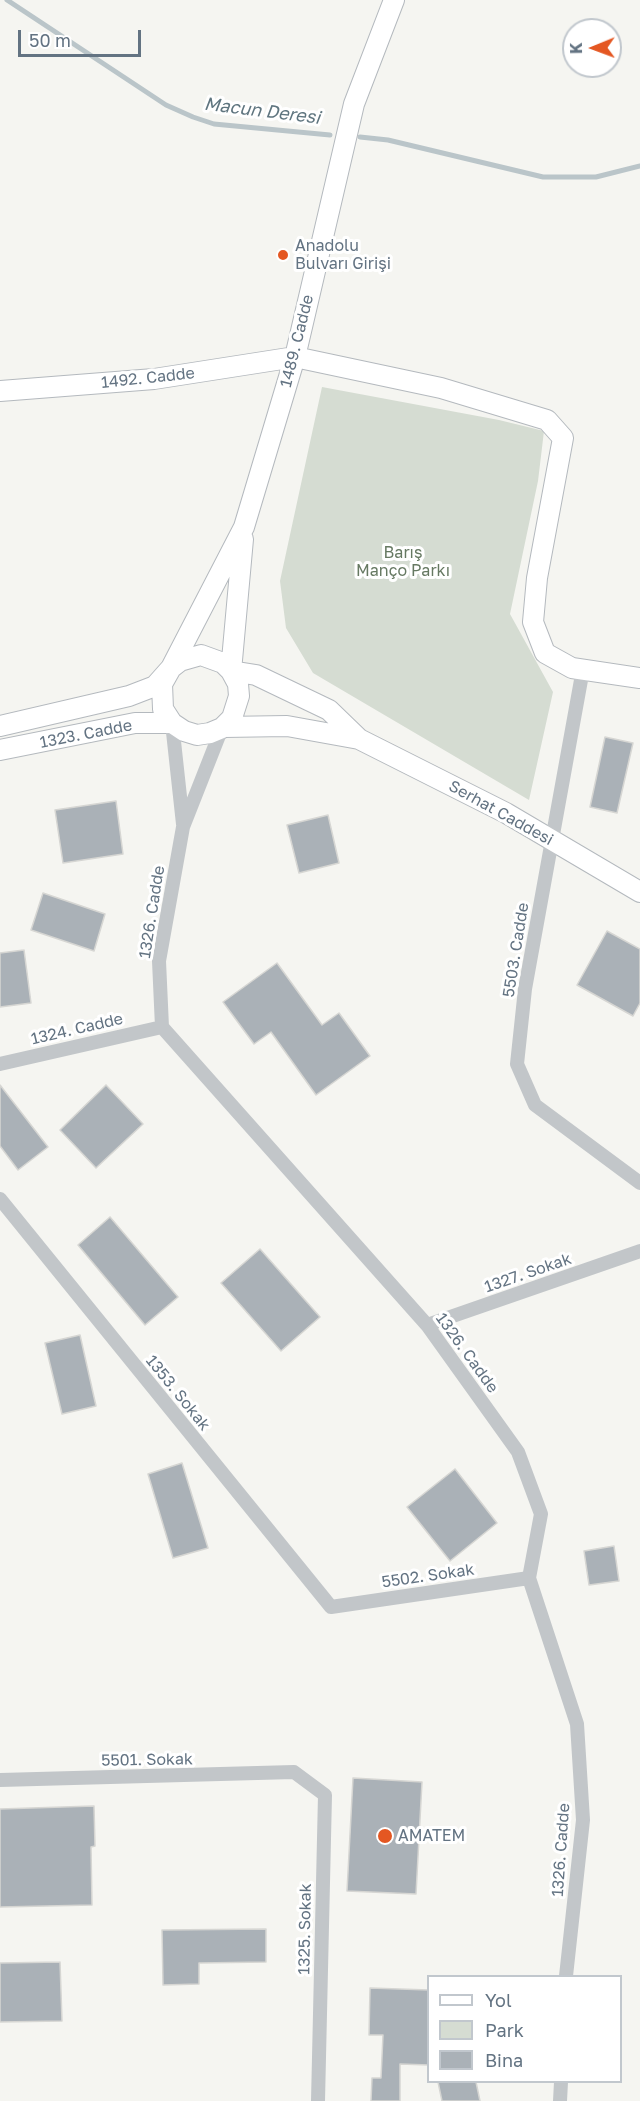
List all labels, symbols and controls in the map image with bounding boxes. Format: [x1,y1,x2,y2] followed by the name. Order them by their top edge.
[21,18,144,56] scale bar
[562,18,622,78] north arrow
[29,29,71,51] text: 50 m
[566,42,586,54] text: K
[203,93,321,129] water label: Macun Deresi
[295,236,391,274] place label: Anadolu Bulvarı Girişi
[276,248,290,262] marker: Anadolu Bulvarı Girişi
[276,293,318,389] street label: 1489. Cadde
[100,364,196,392] street label: 1492. Cadde
[356,543,450,581] park label: Barış Manço Parkı
[38,716,134,752] street label: 1323. Cadde
[445,776,557,850] street label: Serhat Caddesi
[135,864,169,960] street label: 1326. Cadde
[499,901,533,999] street label: 5503. Cadde
[29,1009,125,1049] street label: 1324. Cadde
[482,1249,574,1297] street label: 1327. Sokak
[432,1309,502,1397] street label: 1326. Cadde
[142,1351,214,1435] street label: 1353. Sokak
[380,1560,476,1592] street label: 5502. Sokak
[101,1750,193,1770] street label: 5501. Sokak
[548,1803,574,1897] street label: 1326. Cadde
[398,1826,465,1846] place label: AMATEM
[376,1827,394,1845] marker: AMATEM
[295,1883,315,1975] street label: 1325. Sokak
[427,1975,622,2083] legend
[485,1989,512,2011] text: Yol
[485,2019,524,2041] text: Park
[485,2049,523,2071] text: Bina

